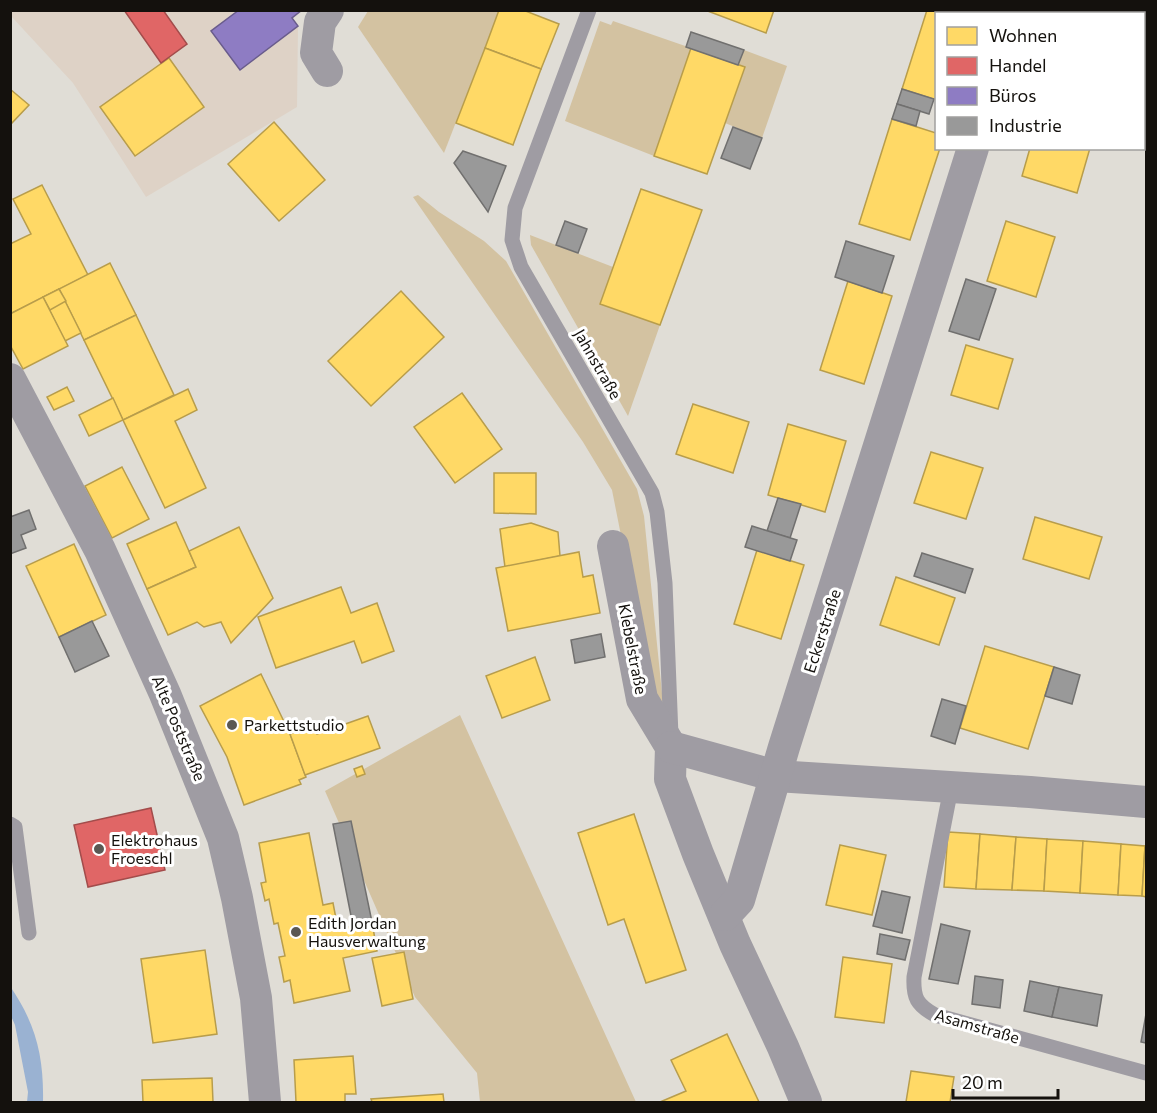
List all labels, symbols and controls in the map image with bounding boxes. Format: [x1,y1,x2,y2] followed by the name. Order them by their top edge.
[935,12,1145,150] legend
[989,24,1057,46] text: Wohnen
[989,54,1047,76] text: Handel
[989,84,1036,106] text: Büros
[989,114,1062,136] text: Industrie
[571,325,626,402] street label: Jahnstraße
[799,587,844,675] street label: Eckerstraße
[615,602,652,696] street label: Klebelstraße
[149,672,210,783] street label: Alte Poststraße
[244,715,344,734] place label: Parkettstudio
[225,718,239,732] marker: Parkettstudio
[111,830,198,867] place label: Elektrohaus Froeschl
[92,842,106,856] marker: Elektrohaus Froeschl
[308,913,426,950] place label: Edith Jordan Hausverwaltung
[289,925,303,939] marker: Edith Jordan Hausverwaltung
[933,1004,1022,1047] street label: Asamstraße
[953,1062,1058,1100] scale bar
[962,1071,1003,1093] text: 20 m

